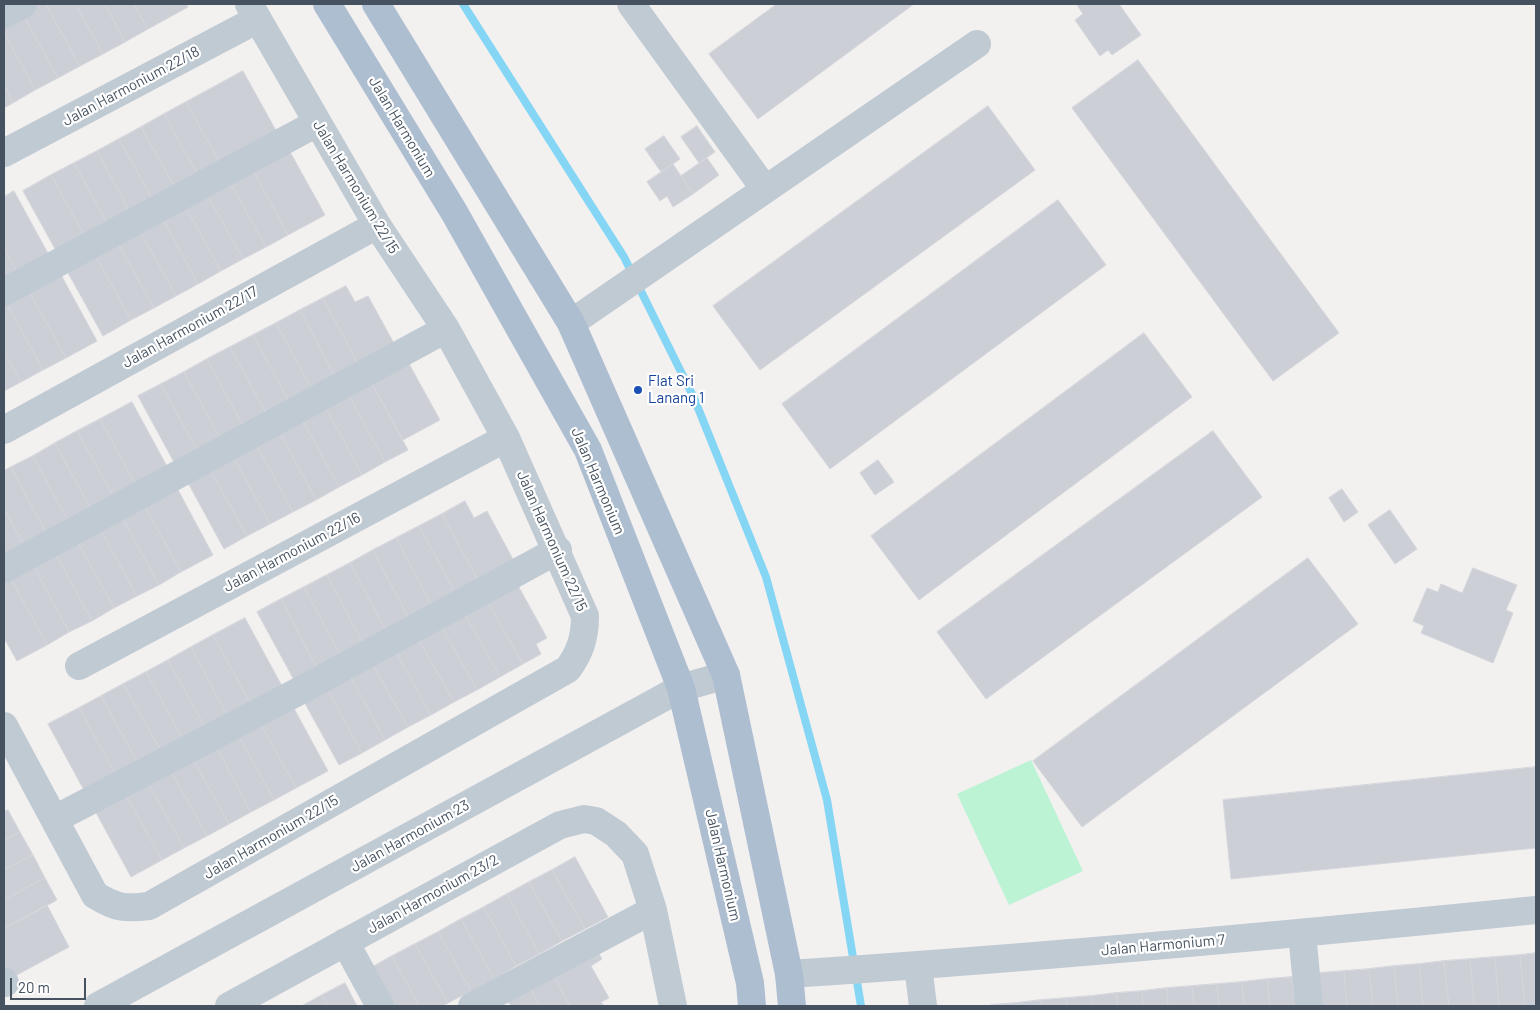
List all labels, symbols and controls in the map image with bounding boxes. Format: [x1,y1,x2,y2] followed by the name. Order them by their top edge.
[59,42,203,130] street label: Jalan Harmonium 22/18
[365,73,439,181] street label: Jalan Harmonium
[309,117,403,257] street label: Jalan Harmonium 22/15
[119,282,261,372] street label: Jalan Harmonium 22/17
[648,372,704,407] place label: Flat Sri Lanang 1
[632,384,644,396] marker: Flat Sri Lanang 1
[567,425,629,537] street label: Jalan Harmonium
[513,468,591,614] street label: Jalan Harmonium 22/15
[221,508,363,596] street label: Jalan Harmonium 22/16
[201,791,341,883] street label: Jalan Harmonium 22/15
[347,796,473,876] street label: Jalan Harmonium 23
[701,807,745,923] street label: Jalan Harmonium
[364,850,502,938] street label: Jalan Harmonium 23/2
[1100,931,1226,959] street label: Jalan Harmonium 7
[12,968,89,1000] scale bar
[18,978,50,996] text: 20 m

